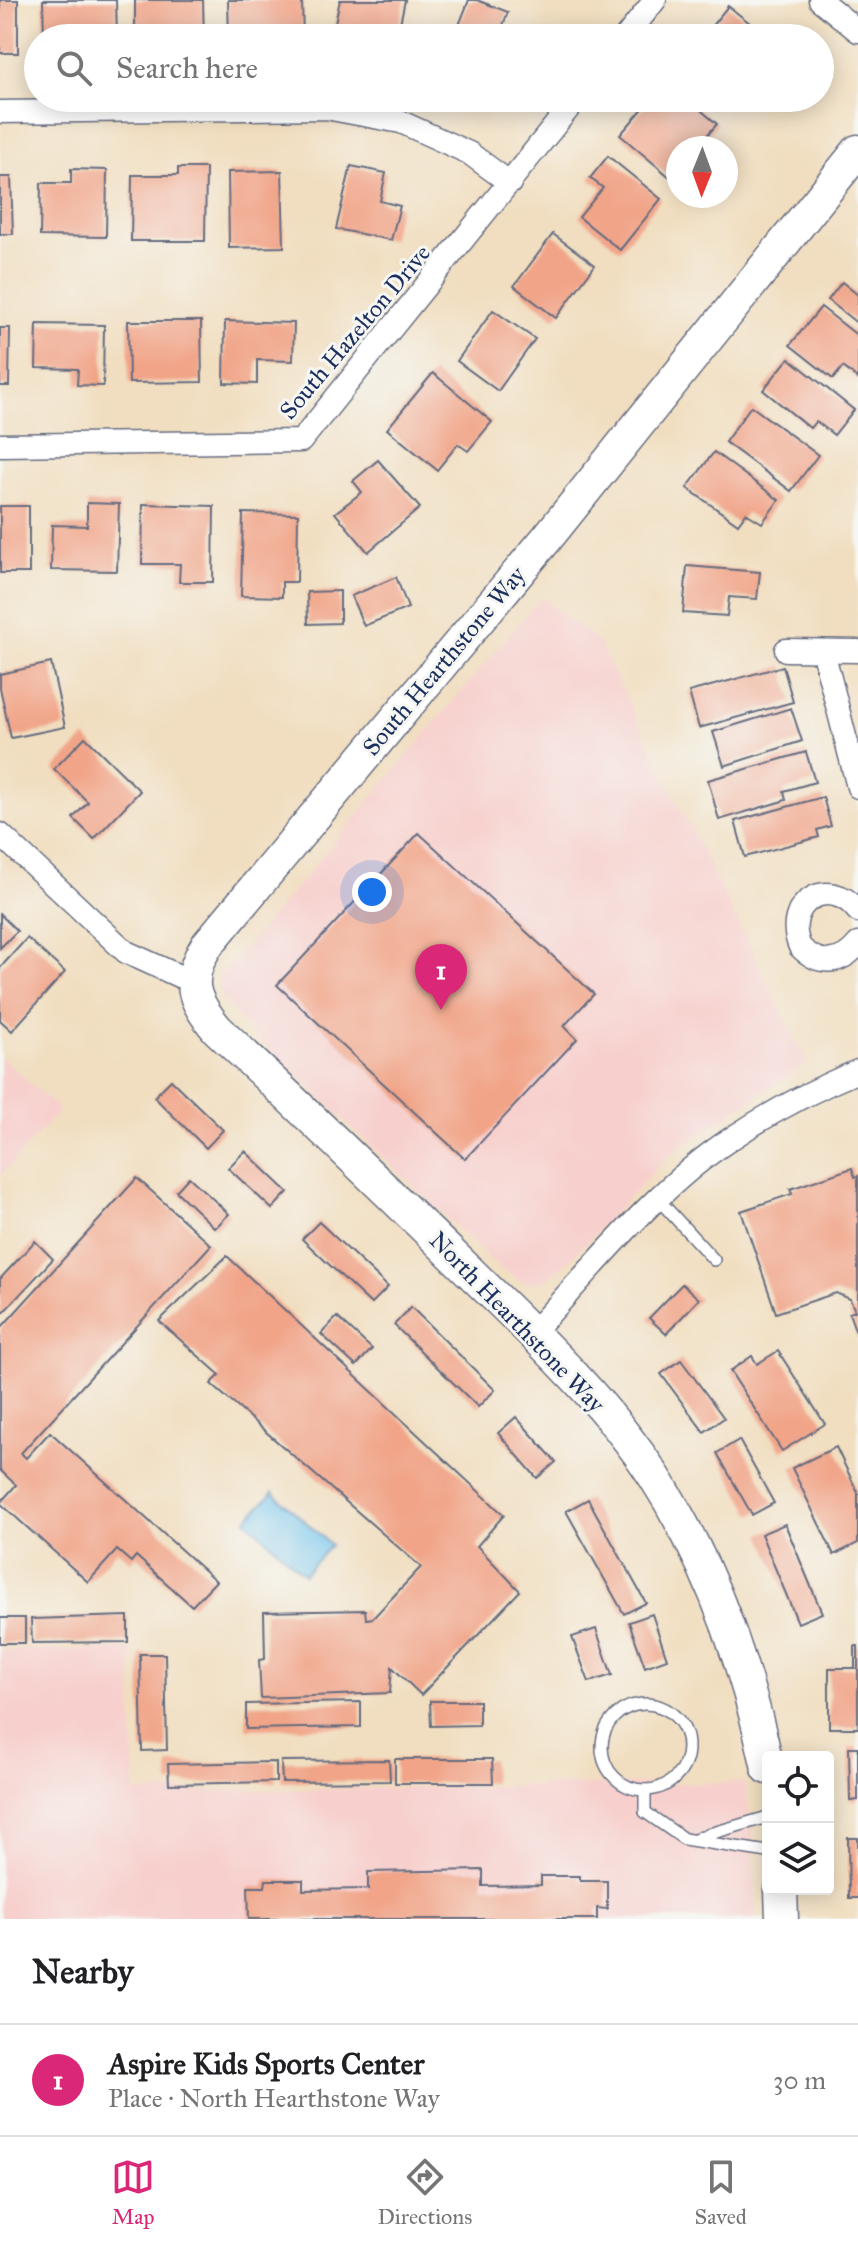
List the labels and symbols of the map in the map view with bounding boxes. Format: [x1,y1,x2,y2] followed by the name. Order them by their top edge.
[666,136,738,208] north arrow
[273,239,437,425] street label: South Hazelton Drive
[356,560,532,762] street label: South Hearthstone Way
[352,872,392,912] your location
[415,944,467,1010] pin: 1
[423,1225,612,1419] street label: North Hearthstone Way

